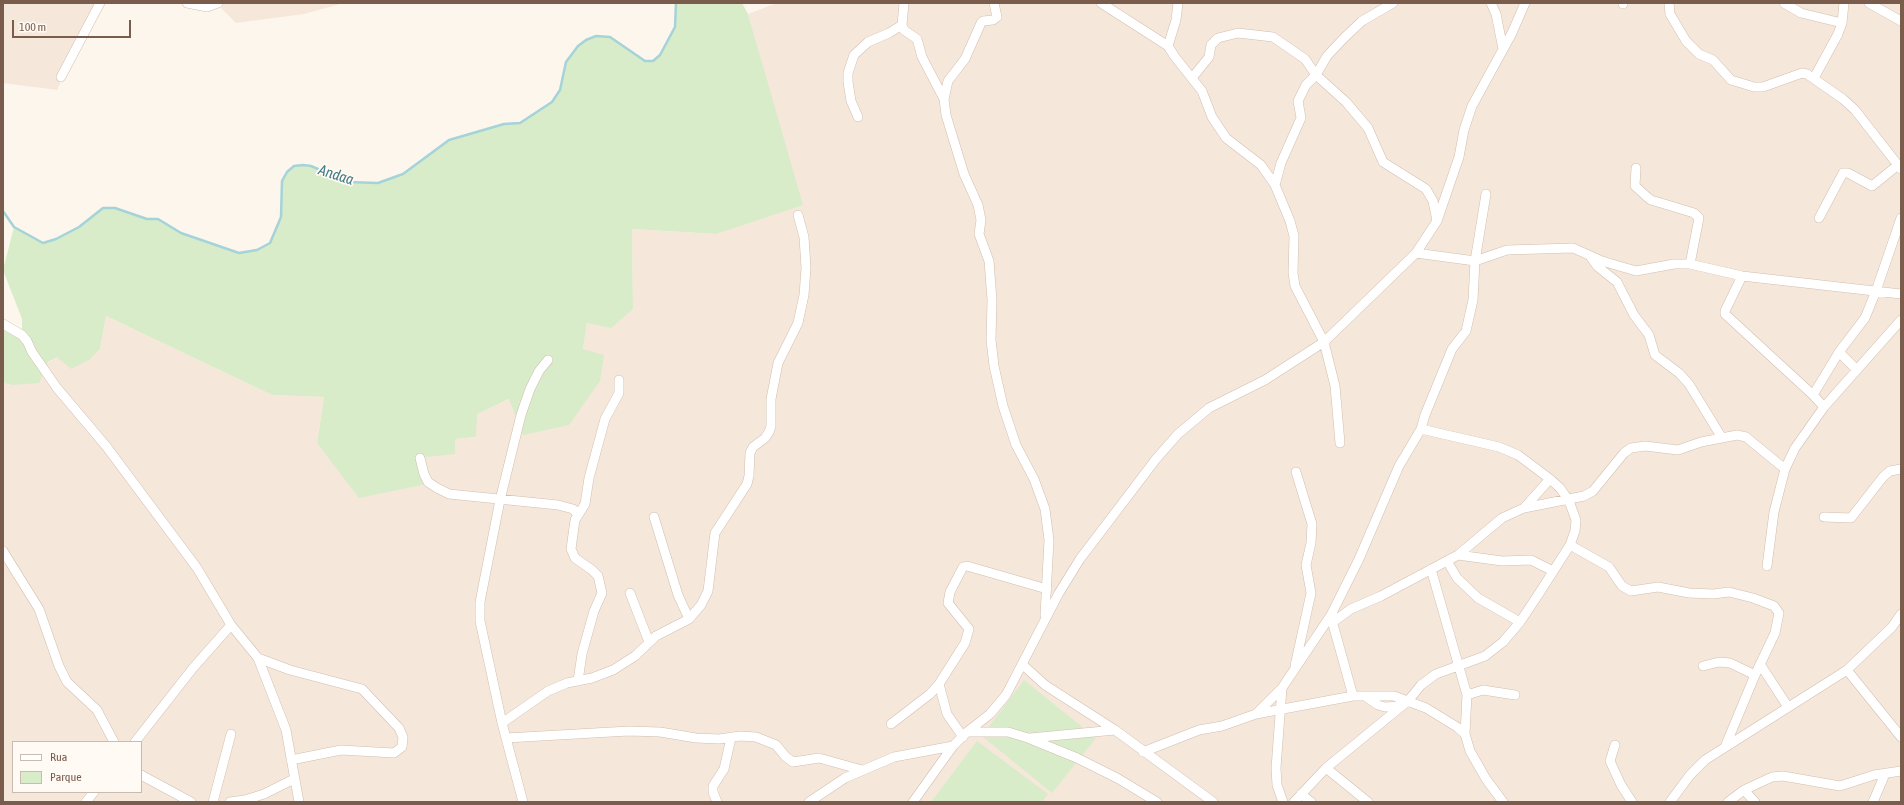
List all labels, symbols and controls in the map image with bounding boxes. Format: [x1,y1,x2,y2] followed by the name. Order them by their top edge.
[14,12,133,38] scale bar
[19,20,46,34] text: 100 m
[316,161,356,189] water label: Andaa
[12,741,142,793] legend
[50,750,67,764] text: Rua
[50,770,82,784] text: Parque

